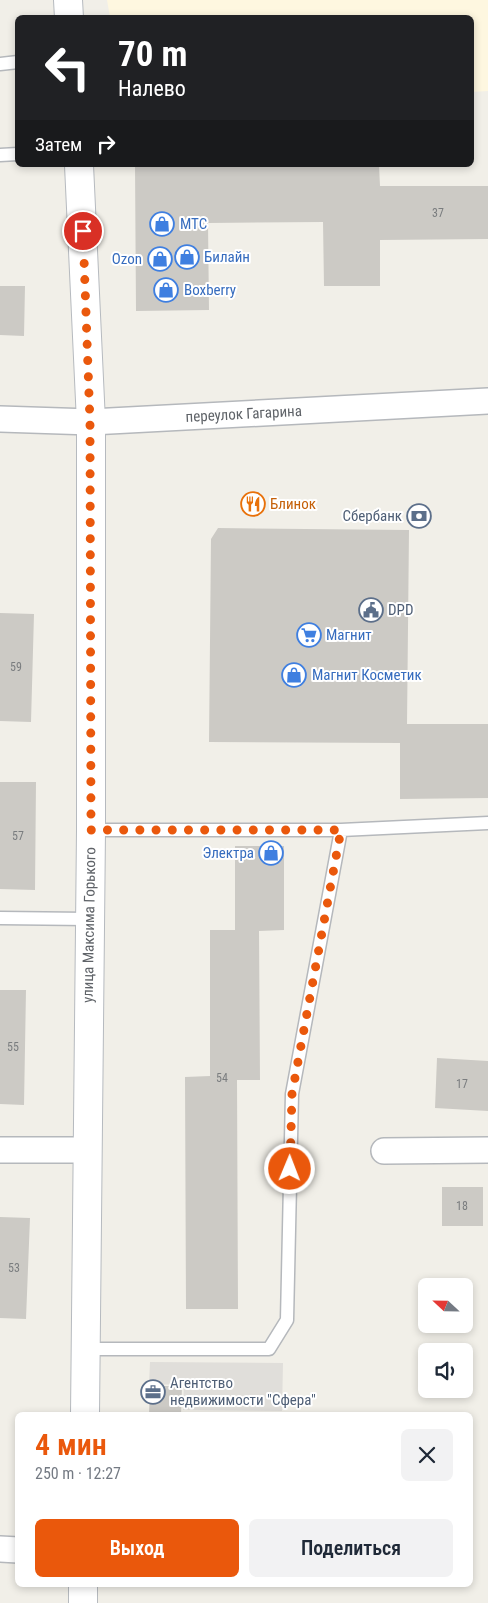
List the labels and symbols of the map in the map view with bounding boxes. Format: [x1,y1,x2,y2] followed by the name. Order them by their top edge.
[432,206,444,220] house number: 37
[62,210,104,252] pin
[149,211,175,237] shop icon: МТС
[180,215,207,233] place label: МТС
[174,244,200,270] shop icon: Билайн
[147,246,173,272] shop icon: Ozon
[204,248,250,266] place label: Билайн
[112,250,142,268] place label: Ozon
[153,277,179,303] shop icon: Boxberry
[184,281,236,299] place label: Boxberry
[185,402,302,426] street label: переулок Гагарина
[240,491,266,517] restaurant icon: Блинок
[270,495,316,513] place label: Блинок
[406,503,432,529] bank icon: Сбербанк
[342,507,402,525] place label: Сбербанк
[358,597,384,623] public building icon: DPD
[388,601,413,619] place label: DPD
[296,622,322,648] supermarket icon: Магнит
[326,626,372,644] place label: Магнит
[10,660,22,674] house number: 59
[281,662,307,688] shop icon: Магнит Косметик
[312,666,422,684] place label: Магнит Косметик
[12,829,24,843] house number: 57
[258,840,284,866] shop icon: Электра
[202,844,254,862] place label: Электра
[79,847,99,1003] street label: улица Максима Горького
[7,1040,19,1054] house number: 55
[216,1071,228,1085] house number: 54
[456,1077,468,1091] house number: 17
[263,1142,315,1194] position arrow
[456,1199,468,1213] house number: 18
[8,1261,20,1275] house number: 53
[418,1278,472,1332] north arrow
[170,1374,316,1409] place label: Агентство недвижимости "Сфера"
[140,1379,166,1405] office icon: Агентство недвижимости "Сфера"

